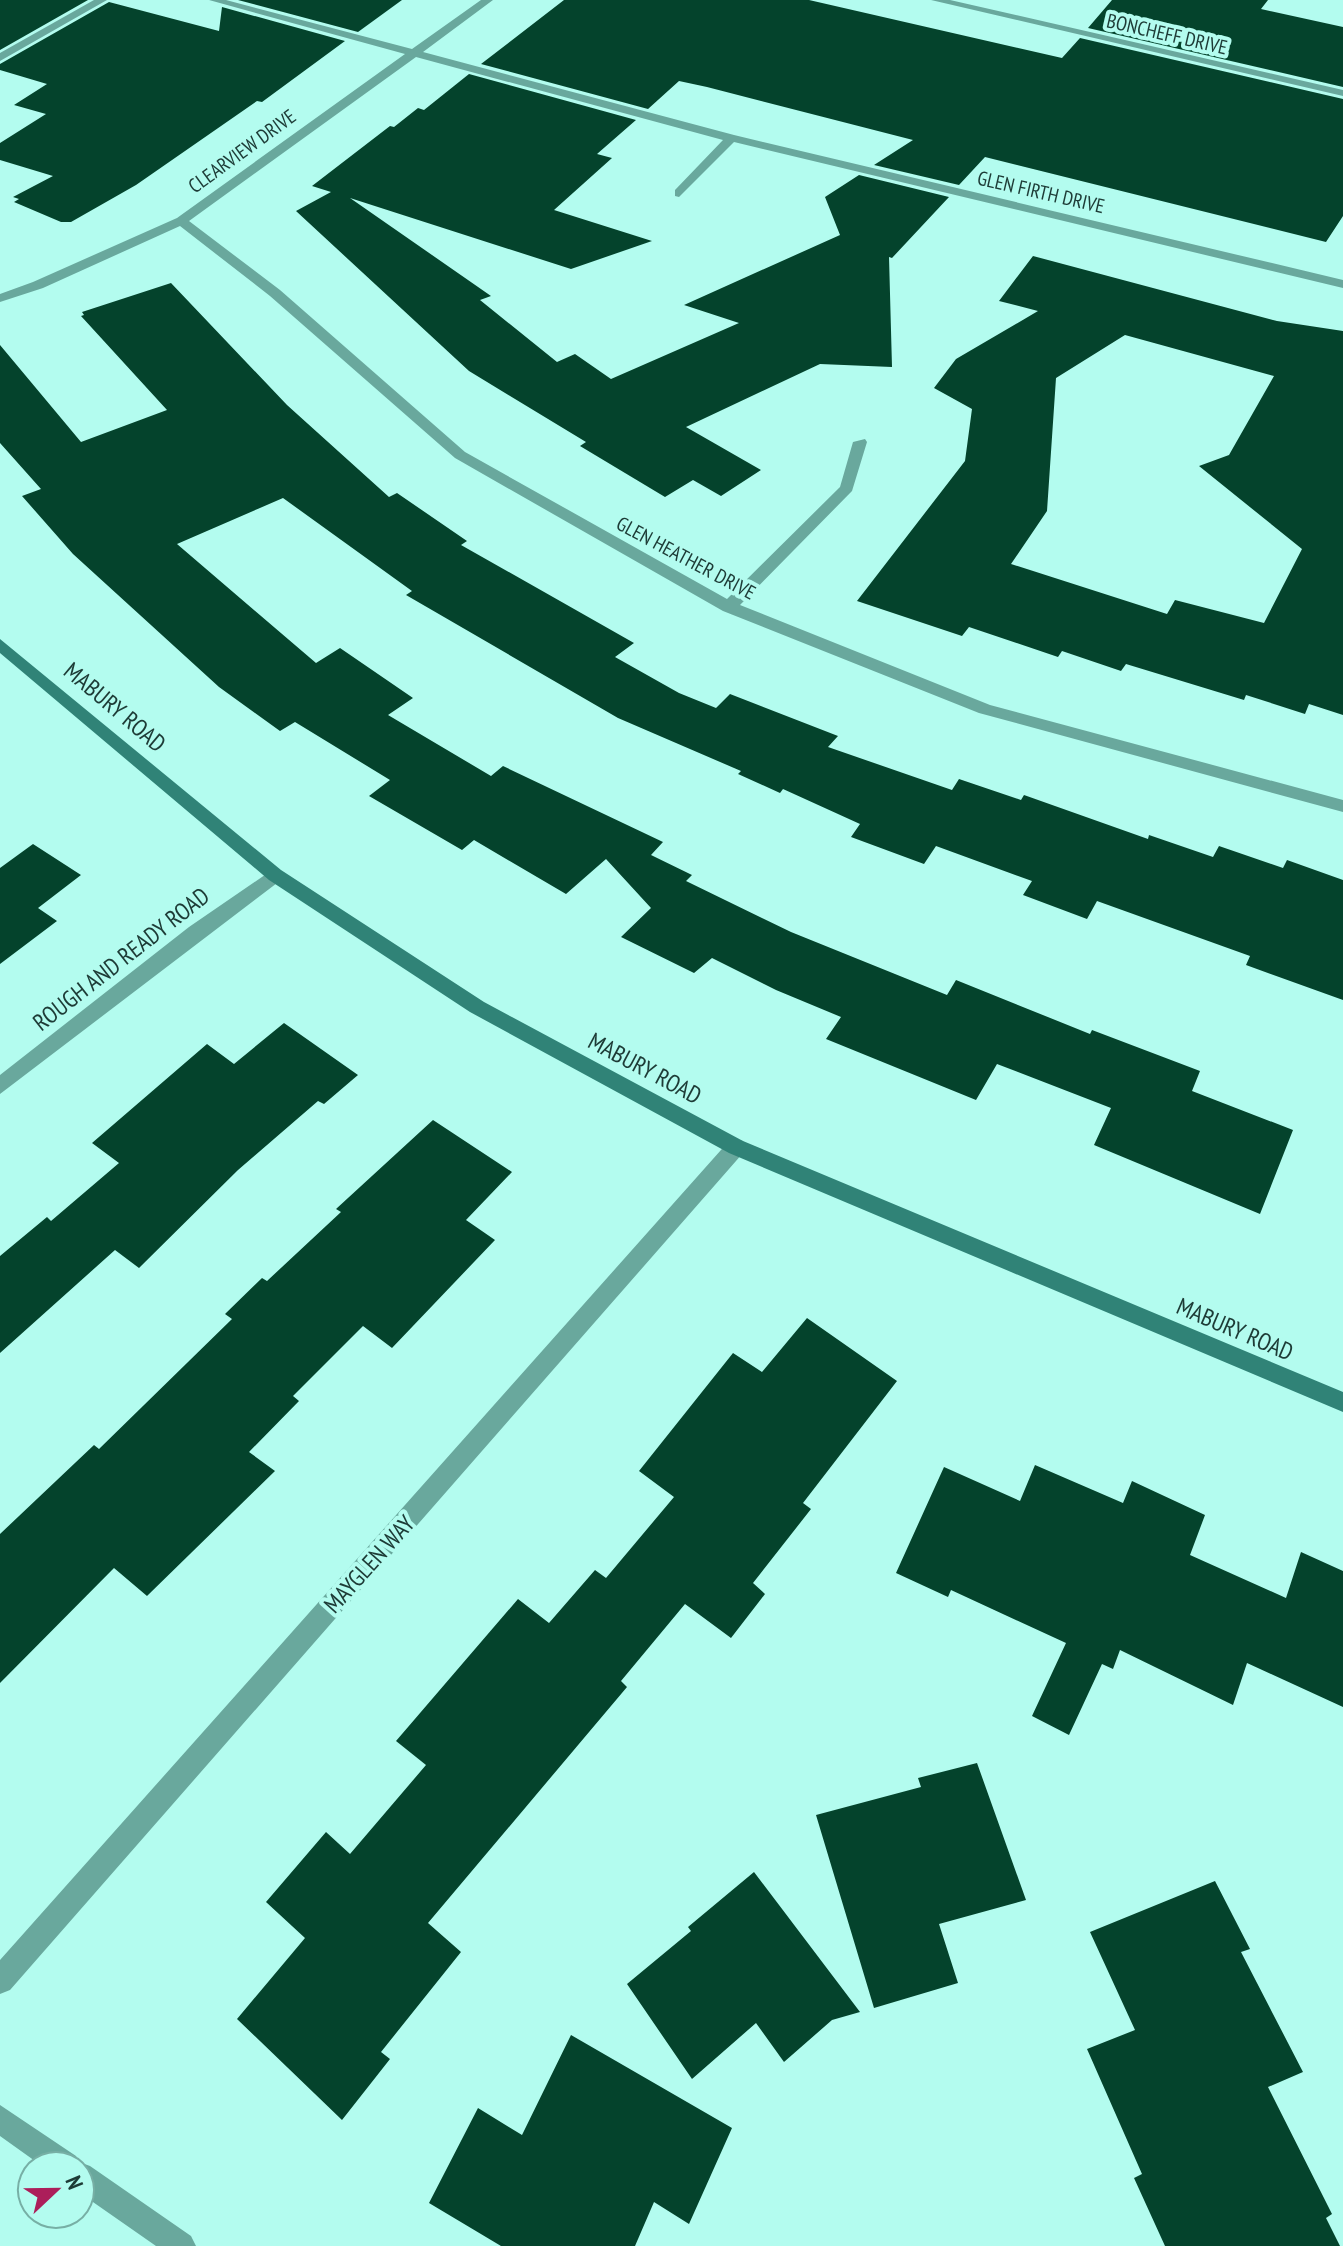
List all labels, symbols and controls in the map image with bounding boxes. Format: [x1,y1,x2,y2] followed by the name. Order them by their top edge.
[1104,8,1230,60] street label: BONCHEFF DRIVE
[183,103,301,199] street label: CLEARVIEW DRIVE
[975,165,1107,219] street label: GLEN FIRTH DRIVE
[612,510,760,606] street label: GLEN HEATHER DRIVE
[58,655,172,759] street label: MABURY ROAD
[27,880,215,1038] street label: ROUGH AND READY ROAD
[583,1025,707,1111] street label: MABURY ROAD
[1172,1291,1298,1367] street label: MABURY ROAD
[317,1508,421,1620] street label: MAYGLEN WAY
[16,2150,96,2230] north arrow
[59,2172,90,2193] text: N

